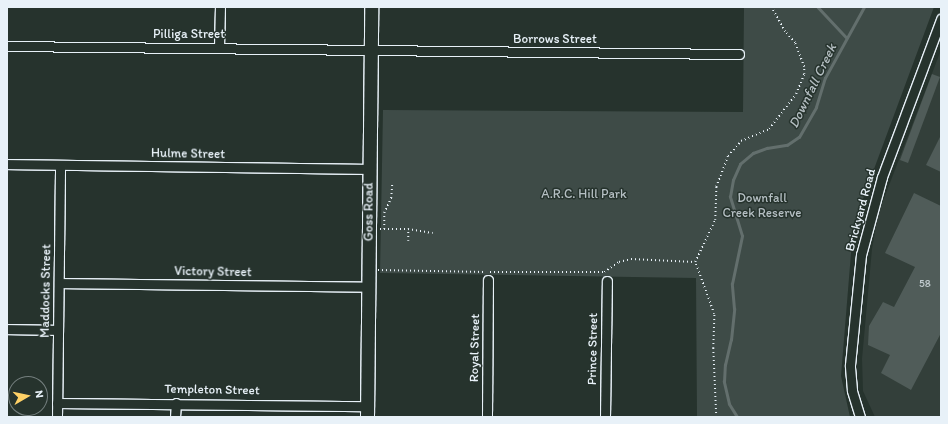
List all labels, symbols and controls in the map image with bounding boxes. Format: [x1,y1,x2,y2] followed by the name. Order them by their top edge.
[153,26,225,42] street label: Pilliga Street
[513,31,597,47] street label: Borrows Street
[785,41,841,131] water label: Downfall Creek
[151,146,225,162] street label: Hulme Street
[842,167,880,253] street label: Brickyard Road
[361,183,377,241] street label: Goss Road
[541,186,627,202] park label: A.R.C. Hill Park
[723,191,801,222] park label: Downfall Creek Reserve
[37,244,55,338] street label: Maddocks Street
[174,264,252,280] street label: Victory Street
[919,277,931,291] house number: 58
[585,313,601,385] street label: Prince Street
[467,314,483,382] street label: Royal Street
[8,376,48,416] north arrow
[164,381,260,399] street label: Templeton Street
[32,390,46,399] text: N

